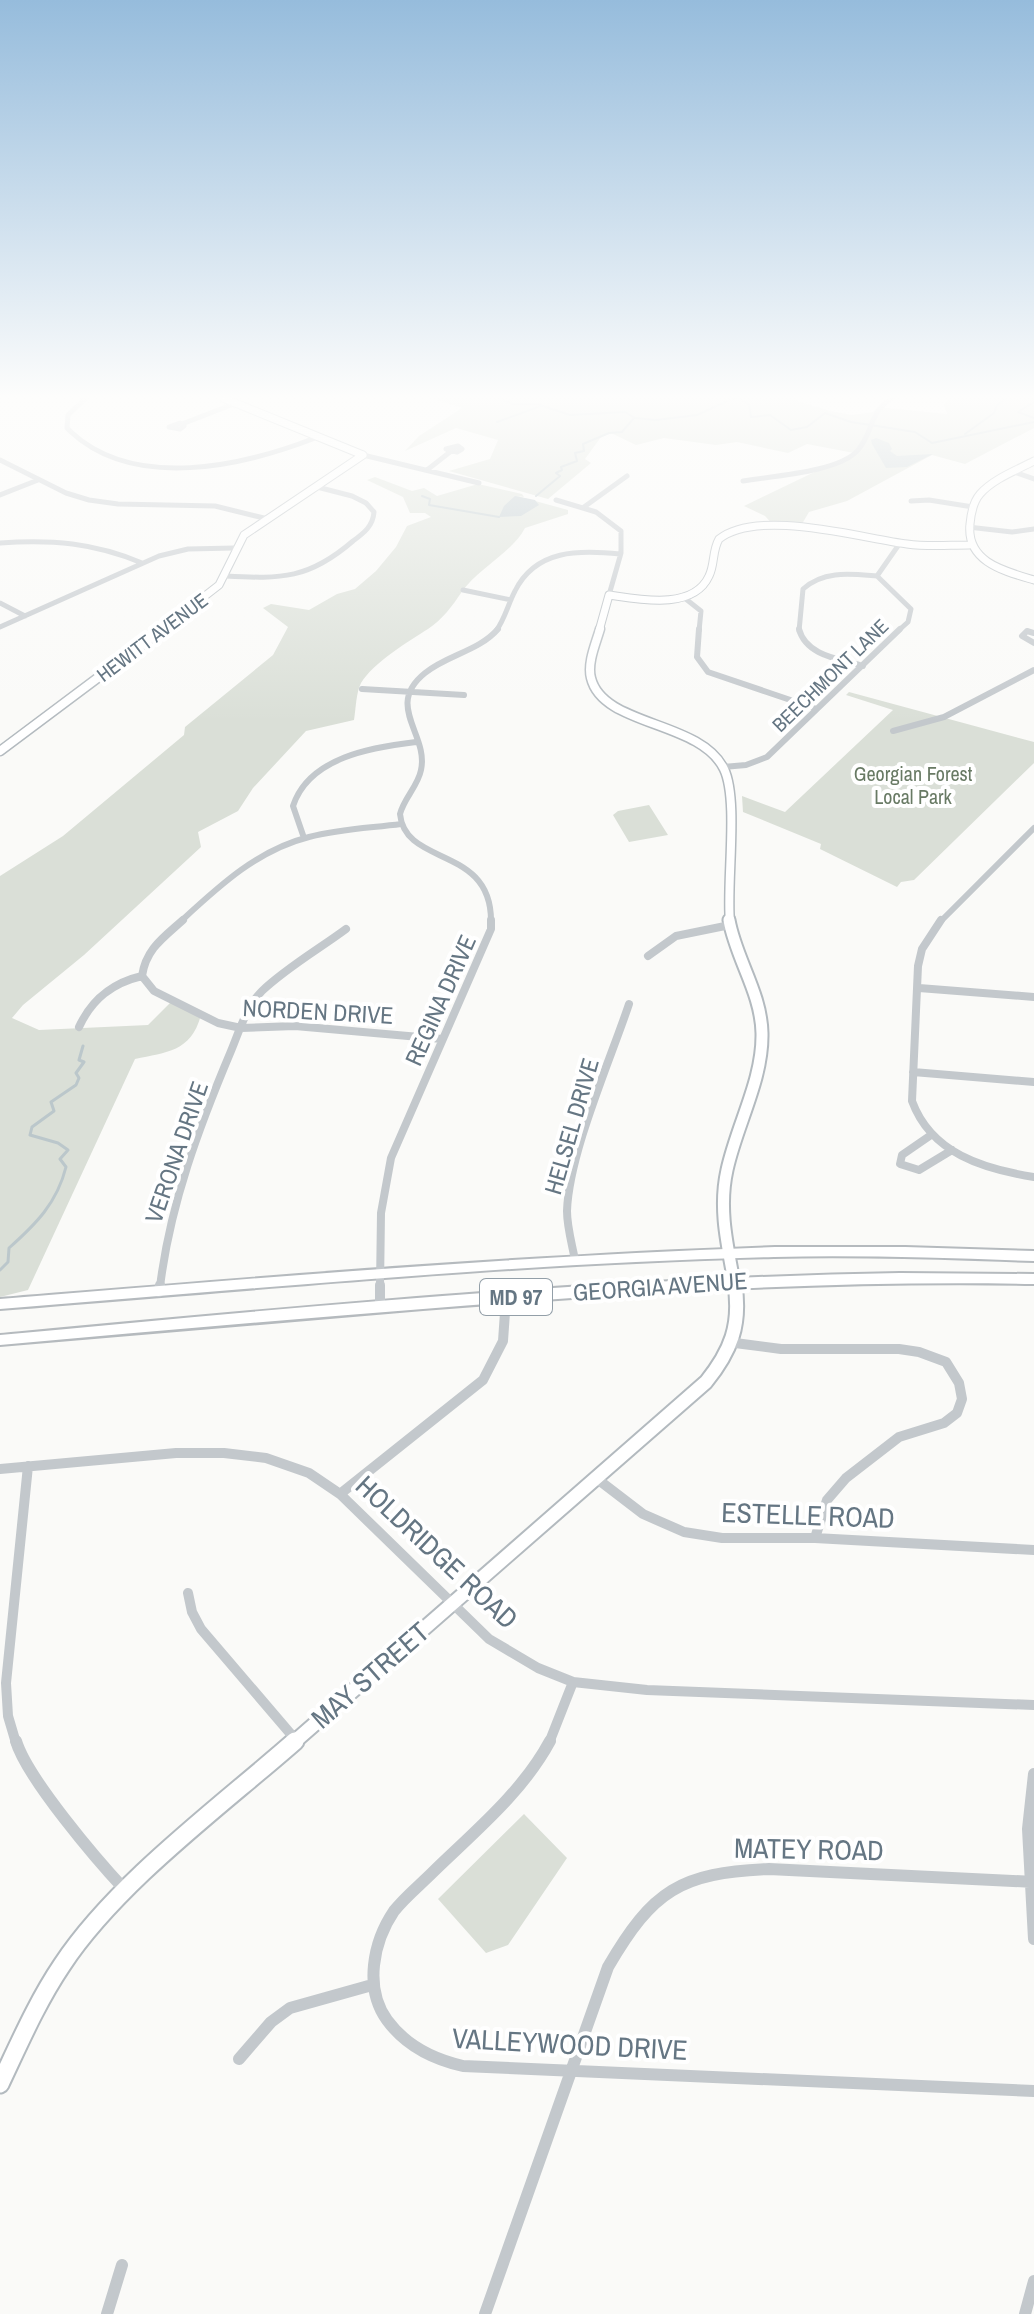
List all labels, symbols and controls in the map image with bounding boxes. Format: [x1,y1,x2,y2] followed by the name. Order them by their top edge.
[91,586,213,688] street label: HEWITT AVENUE
[766,613,894,737] street label: BEECHMONT LANE
[854,760,973,810] park label: Georgian Forest Local Park
[397,930,483,1070] street label: REGINA DRIVE
[242,991,394,1031] street label: NORDEN DRIVE
[536,1054,606,1198] street label: HELSEL DRIVE
[137,1077,215,1227] street label: VERONA DRIVE
[572,1264,748,1308] street label: GEORGIA AVENUE
[480,1279,552,1315] road number: MD 97
[348,1467,526,1637] street label: HOLDRIDGE ROAD
[721,1493,895,1537] street label: ESTELLE ROAD
[303,1613,437,1737] street label: MAY STREET
[734,1829,884,1869] street label: MATEY ROAD
[451,2019,689,2069] street label: VALLEYWOOD DRIVE

